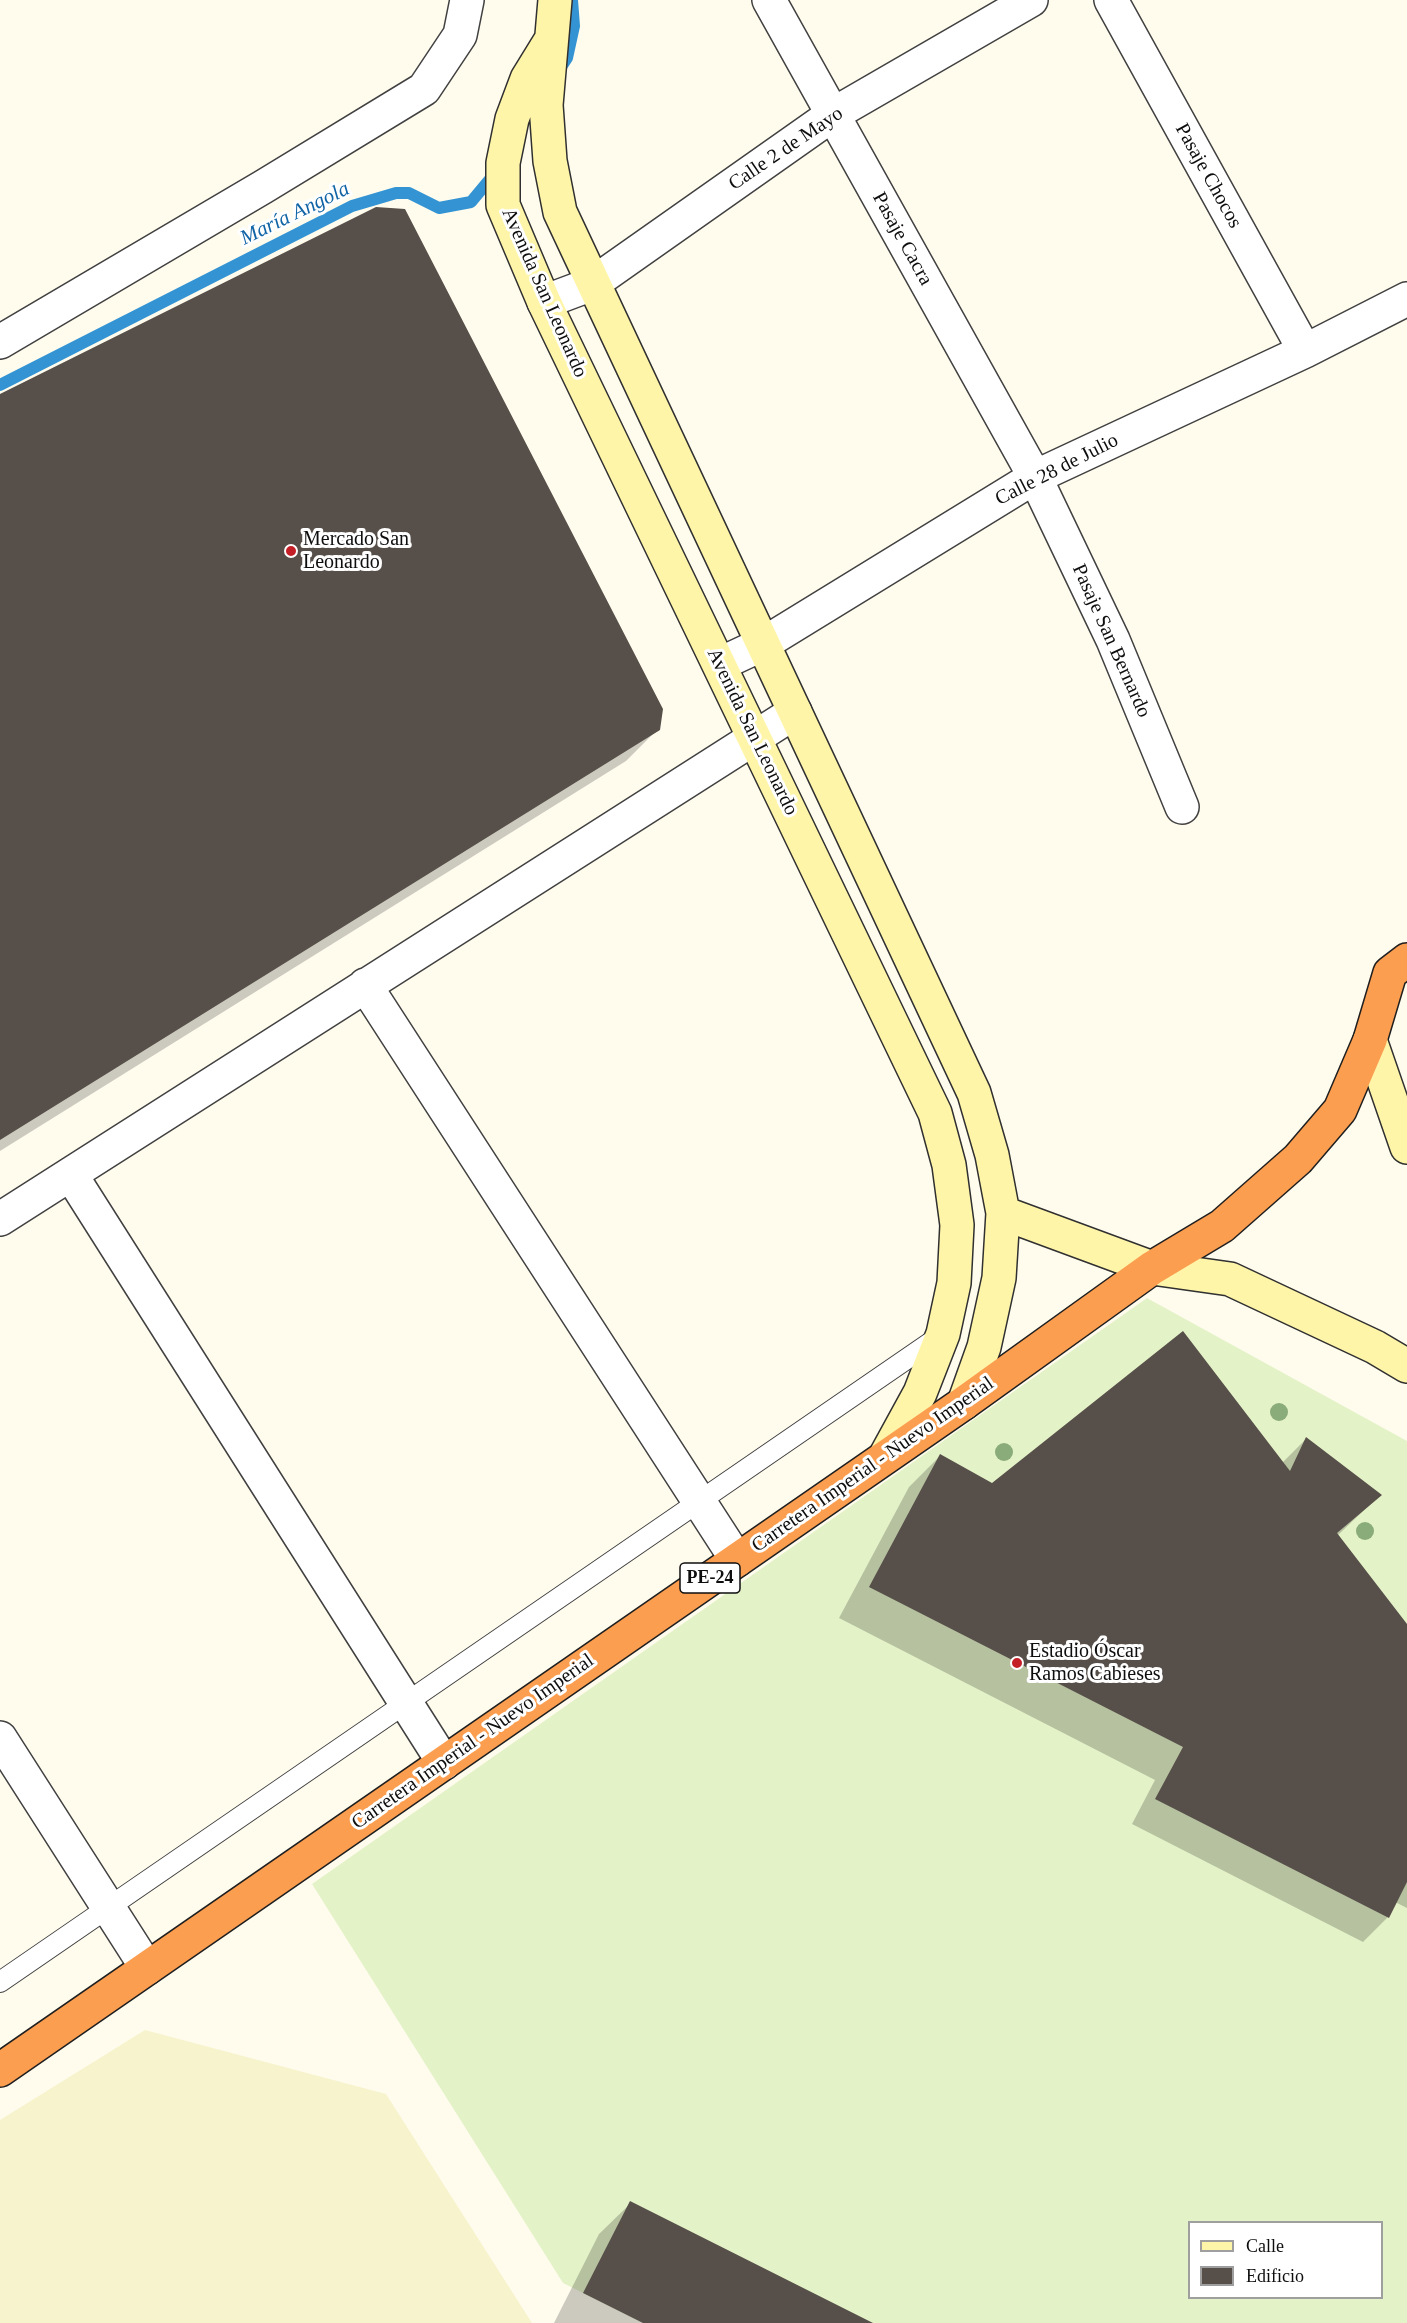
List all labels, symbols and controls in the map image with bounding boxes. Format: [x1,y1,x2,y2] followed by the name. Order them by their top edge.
[724,102,848,196] street label: Calle 2 de Mayo
[1169,119,1247,233] street label: Pasaje Chocos
[236,177,354,251] water label: María Angola
[867,188,937,290] street label: Pasaje Cacra
[496,205,592,381] street label: Avenida San Leonardo
[991,429,1123,511] street label: Calle 28 de Julio
[303,528,409,575] place label: Mercado San Leonardo
[284,544,298,558] marker: Mercado San Leonardo
[1066,561,1156,721] street label: Pasaje San Bernardo
[701,645,803,819] street label: Avenida San Leonardo
[747,1372,999,1558] street label: Carretera Imperial - Nuevo Imperial
[680,1563,740,1593] road number: PE-24
[1029,1640,1161,1687] place label: Estadio Óscar Ramos Cabieses
[347,1649,599,1835] street label: Carretera Imperial - Nuevo Imperial
[1010,1656,1024,1670] marker: Estadio Óscar Ramos Cabieses
[1188,2221,1383,2299] legend
[1246,2236,1284,2256] text: Calle
[1246,2266,1304,2286] text: Edificio

